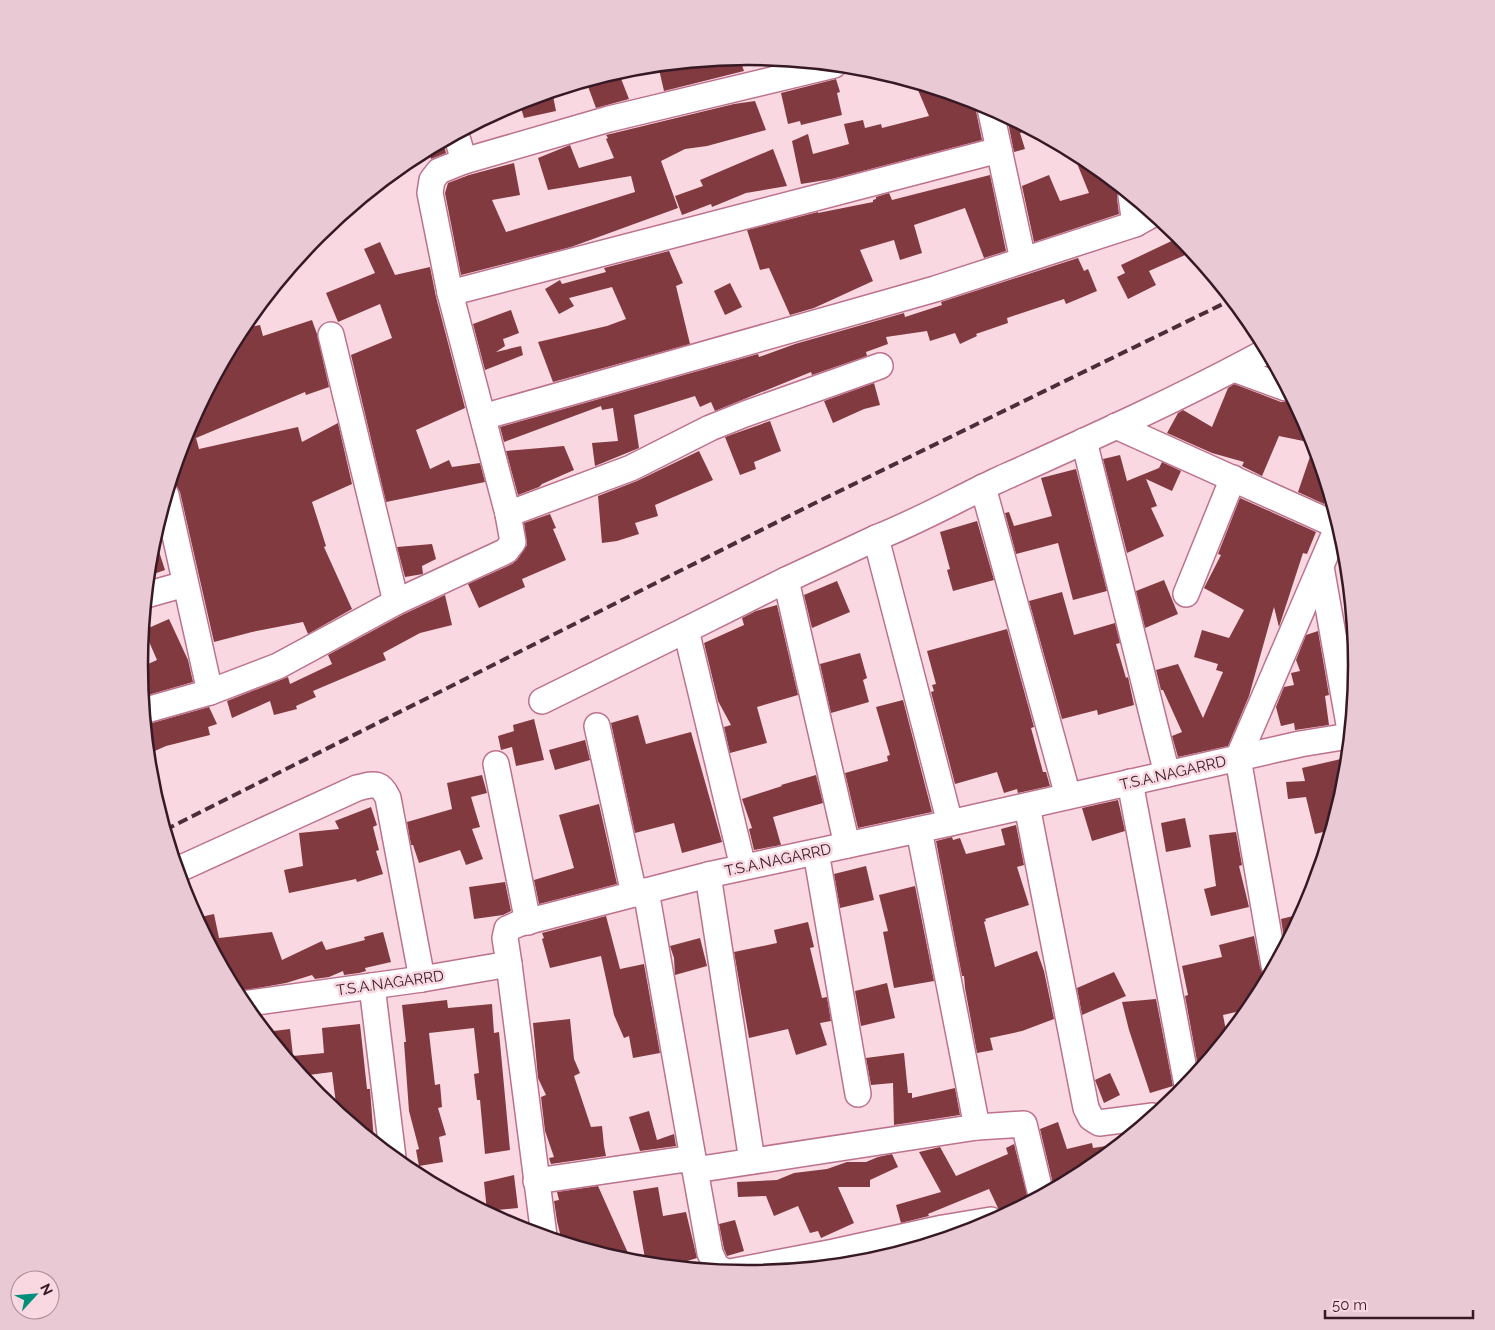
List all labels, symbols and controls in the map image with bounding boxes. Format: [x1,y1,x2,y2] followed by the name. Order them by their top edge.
[1118,752,1228,794] street label: T.S.A.NAGARRD
[723,840,833,880] street label: T.S.A.NAGARRD
[335,967,445,999] street label: T.S.A.NAGARRD
[10,1270,60,1320] north arrow
[37,1281,56,1298] text: N
[1325,1288,1472,1320] scale bar
[1332,1296,1367,1314] text: 50 m

